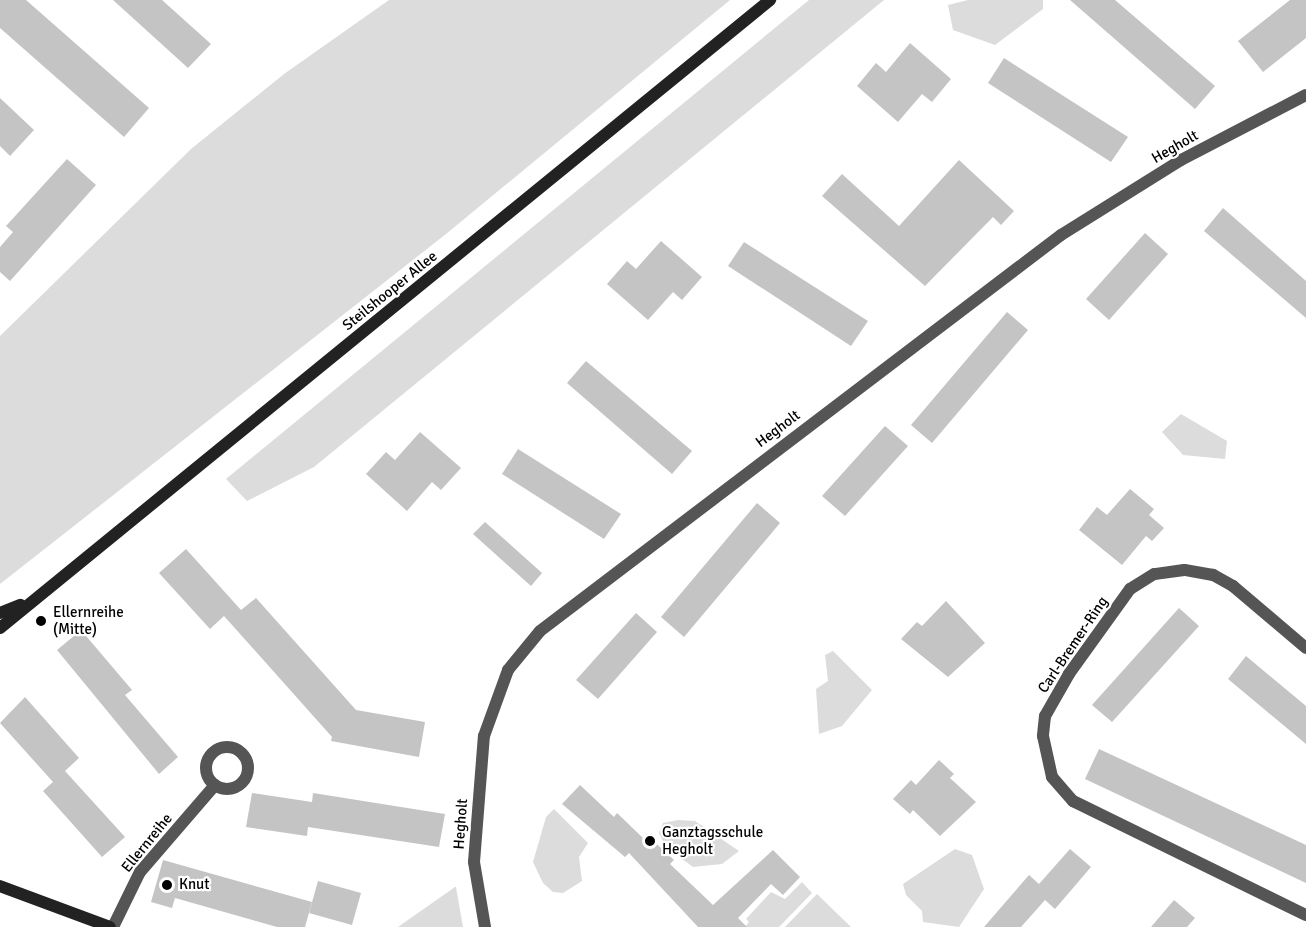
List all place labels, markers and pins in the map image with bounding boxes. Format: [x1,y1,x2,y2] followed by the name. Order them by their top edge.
[53,603,124,638] place label: Ellernreihe (Mitte)
[34,614,48,628] marker: Ellernreihe (Mitte)
[662,823,763,858] place label: Ganztagsschule Hegholt
[643,834,657,848] marker: Ganztagsschule Hegholt
[179,876,210,894] place label: Knut
[160,878,174,892] marker: Knut

